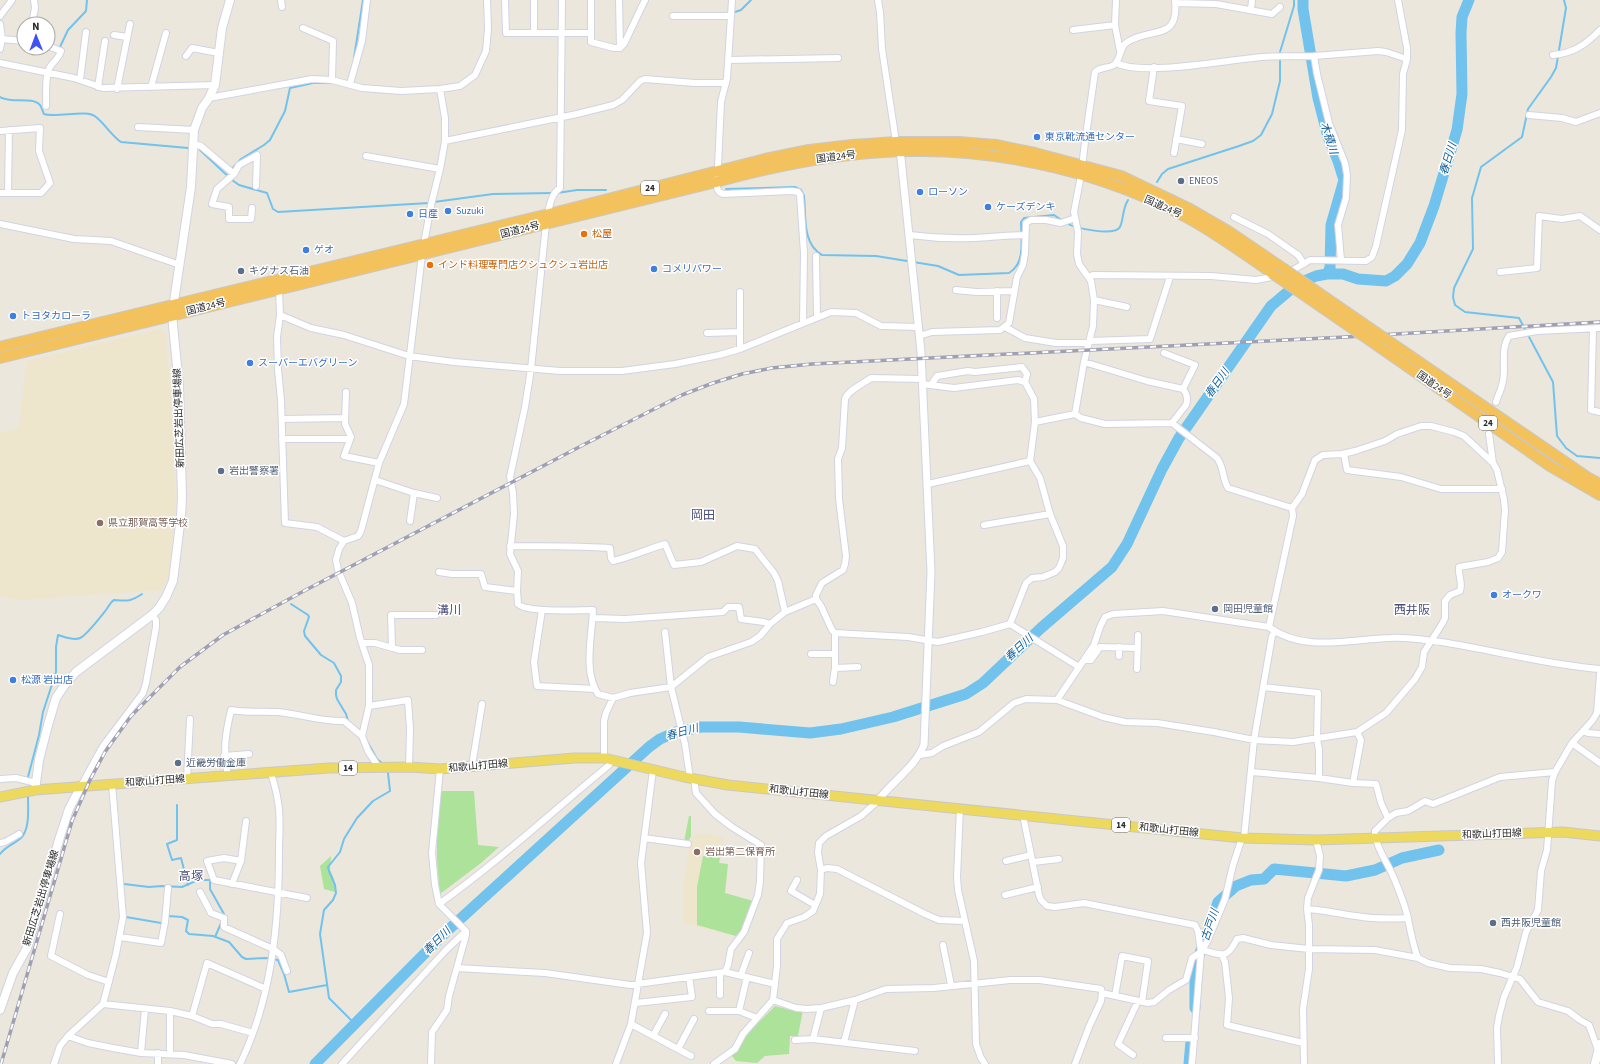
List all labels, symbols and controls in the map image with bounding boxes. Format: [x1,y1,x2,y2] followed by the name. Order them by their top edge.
[16,16,56,56] north arrow
[32,19,40,34] text: N
[1317,120,1341,157] water label: 木積川
[1045,130,1135,144] place label: 東京靴流通センター
[1032,132,1042,142] marker: 東京靴流通センター
[1436,140,1460,177] water label: 春日川
[815,148,857,166] street label: 国道24号
[1189,174,1218,188] place label: ENEOS
[1176,176,1186,186] marker: ENEOS
[641,181,659,195] road number: 24
[928,185,968,199] place label: ローソン
[915,187,925,197] marker: ローソン
[1142,192,1184,222] street label: 国道24号
[996,200,1056,214] place label: ケーズデンキ
[983,202,993,212] marker: ケーズデンキ
[456,204,484,218] place label: Suzuki
[443,206,453,216] marker: Suzuki
[418,207,438,221] place label: 日産
[405,209,415,219] marker: 日産
[499,218,541,242] street label: 国道24号
[592,227,612,241] place label: 松屋
[579,229,589,239] marker: 松屋
[314,243,334,257] place label: ゲオ
[301,245,311,255] marker: ゲオ
[438,258,608,272] place label: インド料理専門店クシュクシュ岩出店
[425,260,435,270] marker: インド料理専門店クシュクシュ岩出店
[662,262,722,276] place label: コメリパワー
[249,264,309,278] place label: キグナス石油
[649,264,659,274] marker: コメリパワー
[236,266,246,276] marker: キグナス石油
[185,295,227,319] street label: 国道24号
[21,309,91,323] place label: トヨタカローラ
[8,311,18,321] marker: トヨタカローラ
[258,356,357,370] place label: スーパーエバグリーン
[245,358,255,368] marker: スーパーエバグリーン
[1201,364,1233,401] water label: 春日川
[170,368,188,468] street label: 新田広芝岩出停車場線
[1414,368,1454,402] street label: 国道24号
[1479,416,1497,430] road number: 24
[229,464,279,478] place label: 岩出警察署
[216,466,226,476] marker: 岩出警察署
[691,507,715,524] district label: 岡田
[108,516,188,530] place label: 県立那賀高等学校
[95,518,105,528] marker: 県立那賀高等学校
[1502,588,1542,602] place label: オークワ
[1489,590,1499,600] marker: オークワ
[437,602,461,619] district label: 溝川
[1223,602,1273,616] place label: 岡田児童館
[1394,602,1430,619] district label: 西井阪
[1210,604,1220,614] marker: 岡田児童館
[1002,631,1037,665] water label: 春日川
[21,673,73,687] place label: 松源 岩出店
[8,675,18,685] marker: 松源 岩出店
[664,720,701,744] water label: 春日川
[186,756,246,770] place label: 近畿労働金庫
[448,756,508,776] street label: 和歌山打田線
[173,758,183,768] marker: 近畿労働金庫
[339,761,357,775] road number: 14
[125,772,185,790] street label: 和歌山打田線
[768,782,830,802] street label: 和歌山打田線
[1112,818,1130,832] road number: 14
[1138,820,1200,840] street label: 和歌山打田線
[1462,826,1522,842] street label: 和歌山打田線
[705,845,775,859] place label: 岩出第二保育所
[692,847,702,857] marker: 岩出第二保育所
[20,848,62,948] street label: 新田広芝岩出停車場線
[179,868,203,885] district label: 高塚
[1198,906,1223,943] water label: 古戸川
[1501,916,1561,930] place label: 西井阪児童館
[1488,918,1498,928] marker: 西井阪児童館
[420,923,455,958] water label: 春日川

